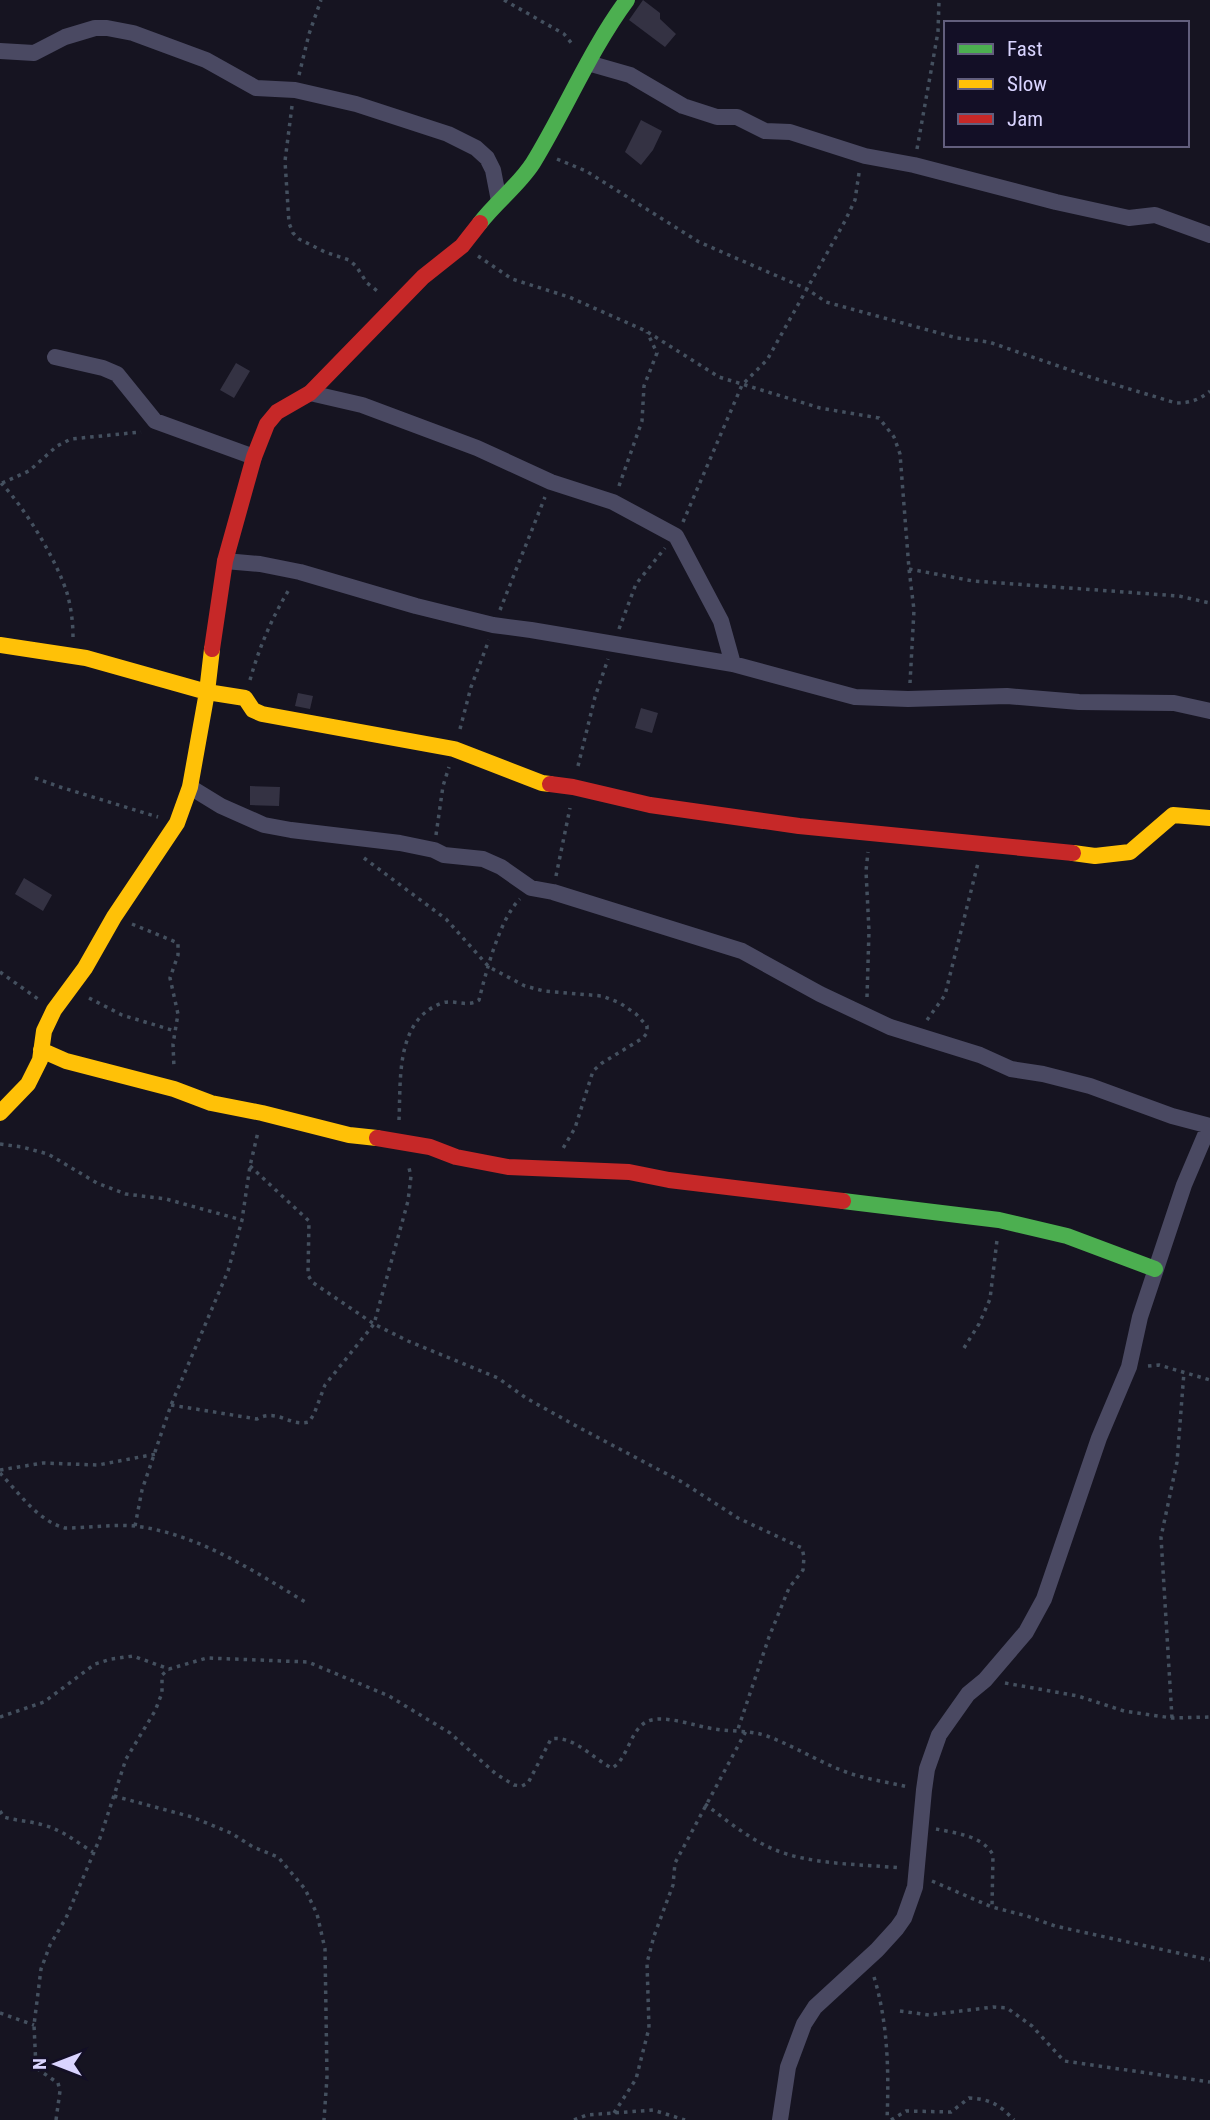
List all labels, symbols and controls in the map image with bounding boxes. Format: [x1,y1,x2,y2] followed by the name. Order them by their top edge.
[944,21,1189,147] legend
[1007,37,1043,61] text: Fast
[1007,72,1047,96] text: Slow
[1007,107,1043,131] text: Jam
[21,2029,91,2099] north arrow
[28,2058,51,2070] text: N

